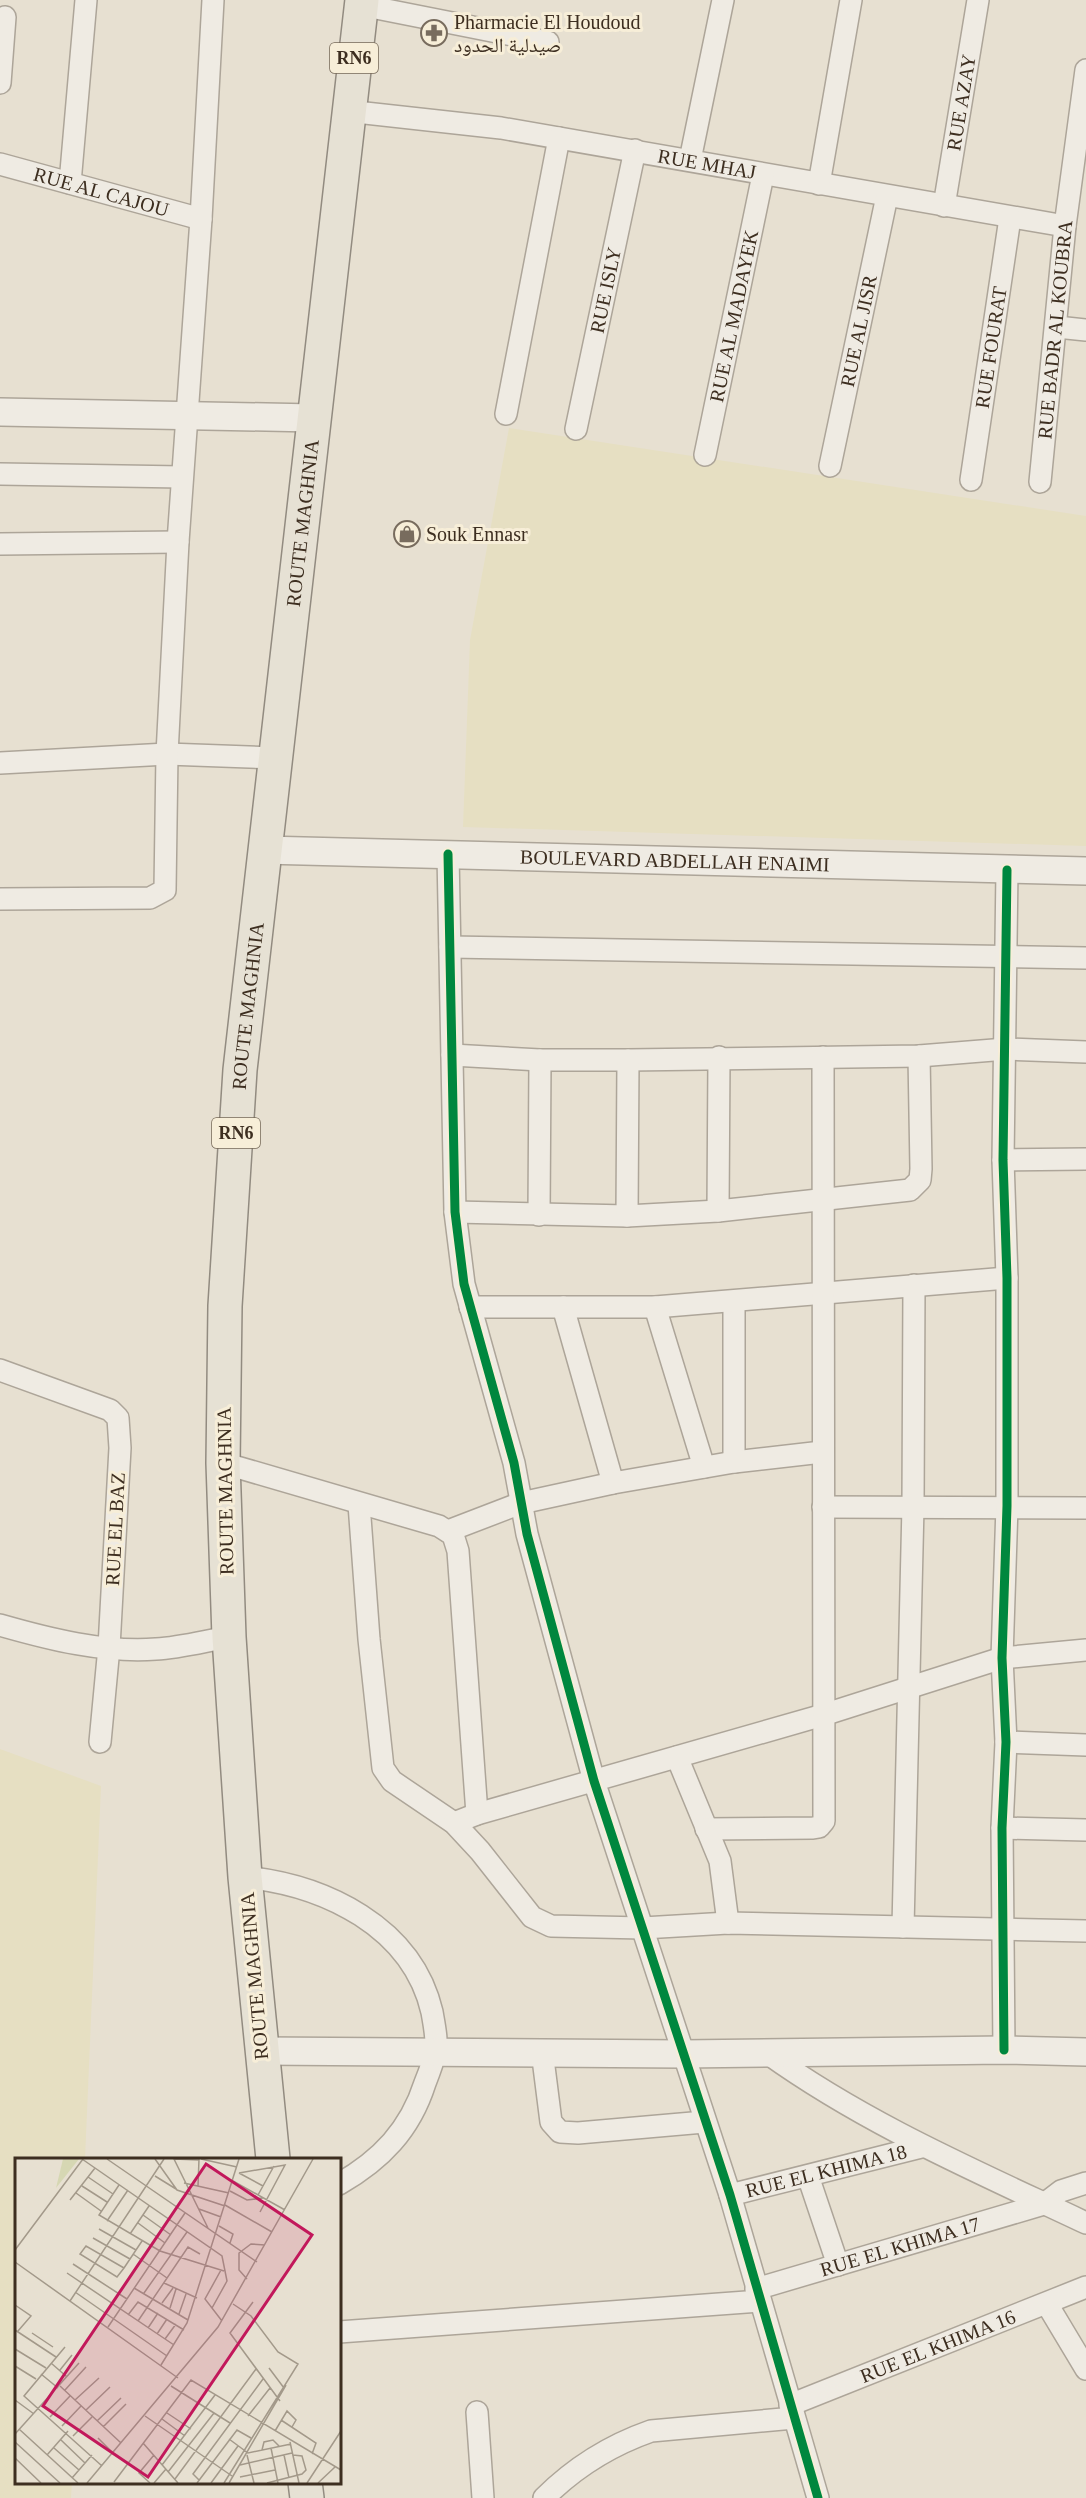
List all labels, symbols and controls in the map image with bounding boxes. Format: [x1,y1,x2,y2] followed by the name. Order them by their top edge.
[454,11,641,56] place label: Pharmacie El Houdoud صيدلية الحدود
[419,18,449,48] pharmacy icon: Pharmacie El Houdoud صيدلية الحدود
[330,43,378,73] road number: RN6
[942,52,980,152] street label: RUE AZAY
[656,144,758,183] street label: RUE MHAJ
[31,163,172,221] street label: RUE AL CAJOU
[1033,219,1077,440] street label: RUE BADR AL KOUBRA
[705,227,762,404] street label: RUE AL MADAYEK
[586,245,625,335] street label: RUE ISLY
[836,272,881,389] street label: RUE AL JISR
[971,285,1011,410] street label: RUE FOURAT
[282,438,323,608] street label: ROUTE MAGHNIA
[392,519,422,549] shop icon: Souk Ennasr
[426,523,528,545] place label: Souk Ennasr
[520,846,830,875] street label: BOULEVARD ABDELLAH ENAIMI
[228,920,268,1090] street label: ROUTE MAGHNIA
[212,1118,260,1148] road number: RN6
[213,1406,237,1575] street label: ROUTE MAGHNIA
[101,1472,129,1586] street label: RUE EL BAZ
[236,1891,272,2061] street label: ROUTE MAGHNIA
[743,2140,909,2202] street label: RUE EL KHIMA 18
[15,2158,340,2483] inset map
[817,2213,982,2281] street label: RUE EL KHIMA 17
[857,2305,1019,2387] street label: RUE EL KHIMA 16

